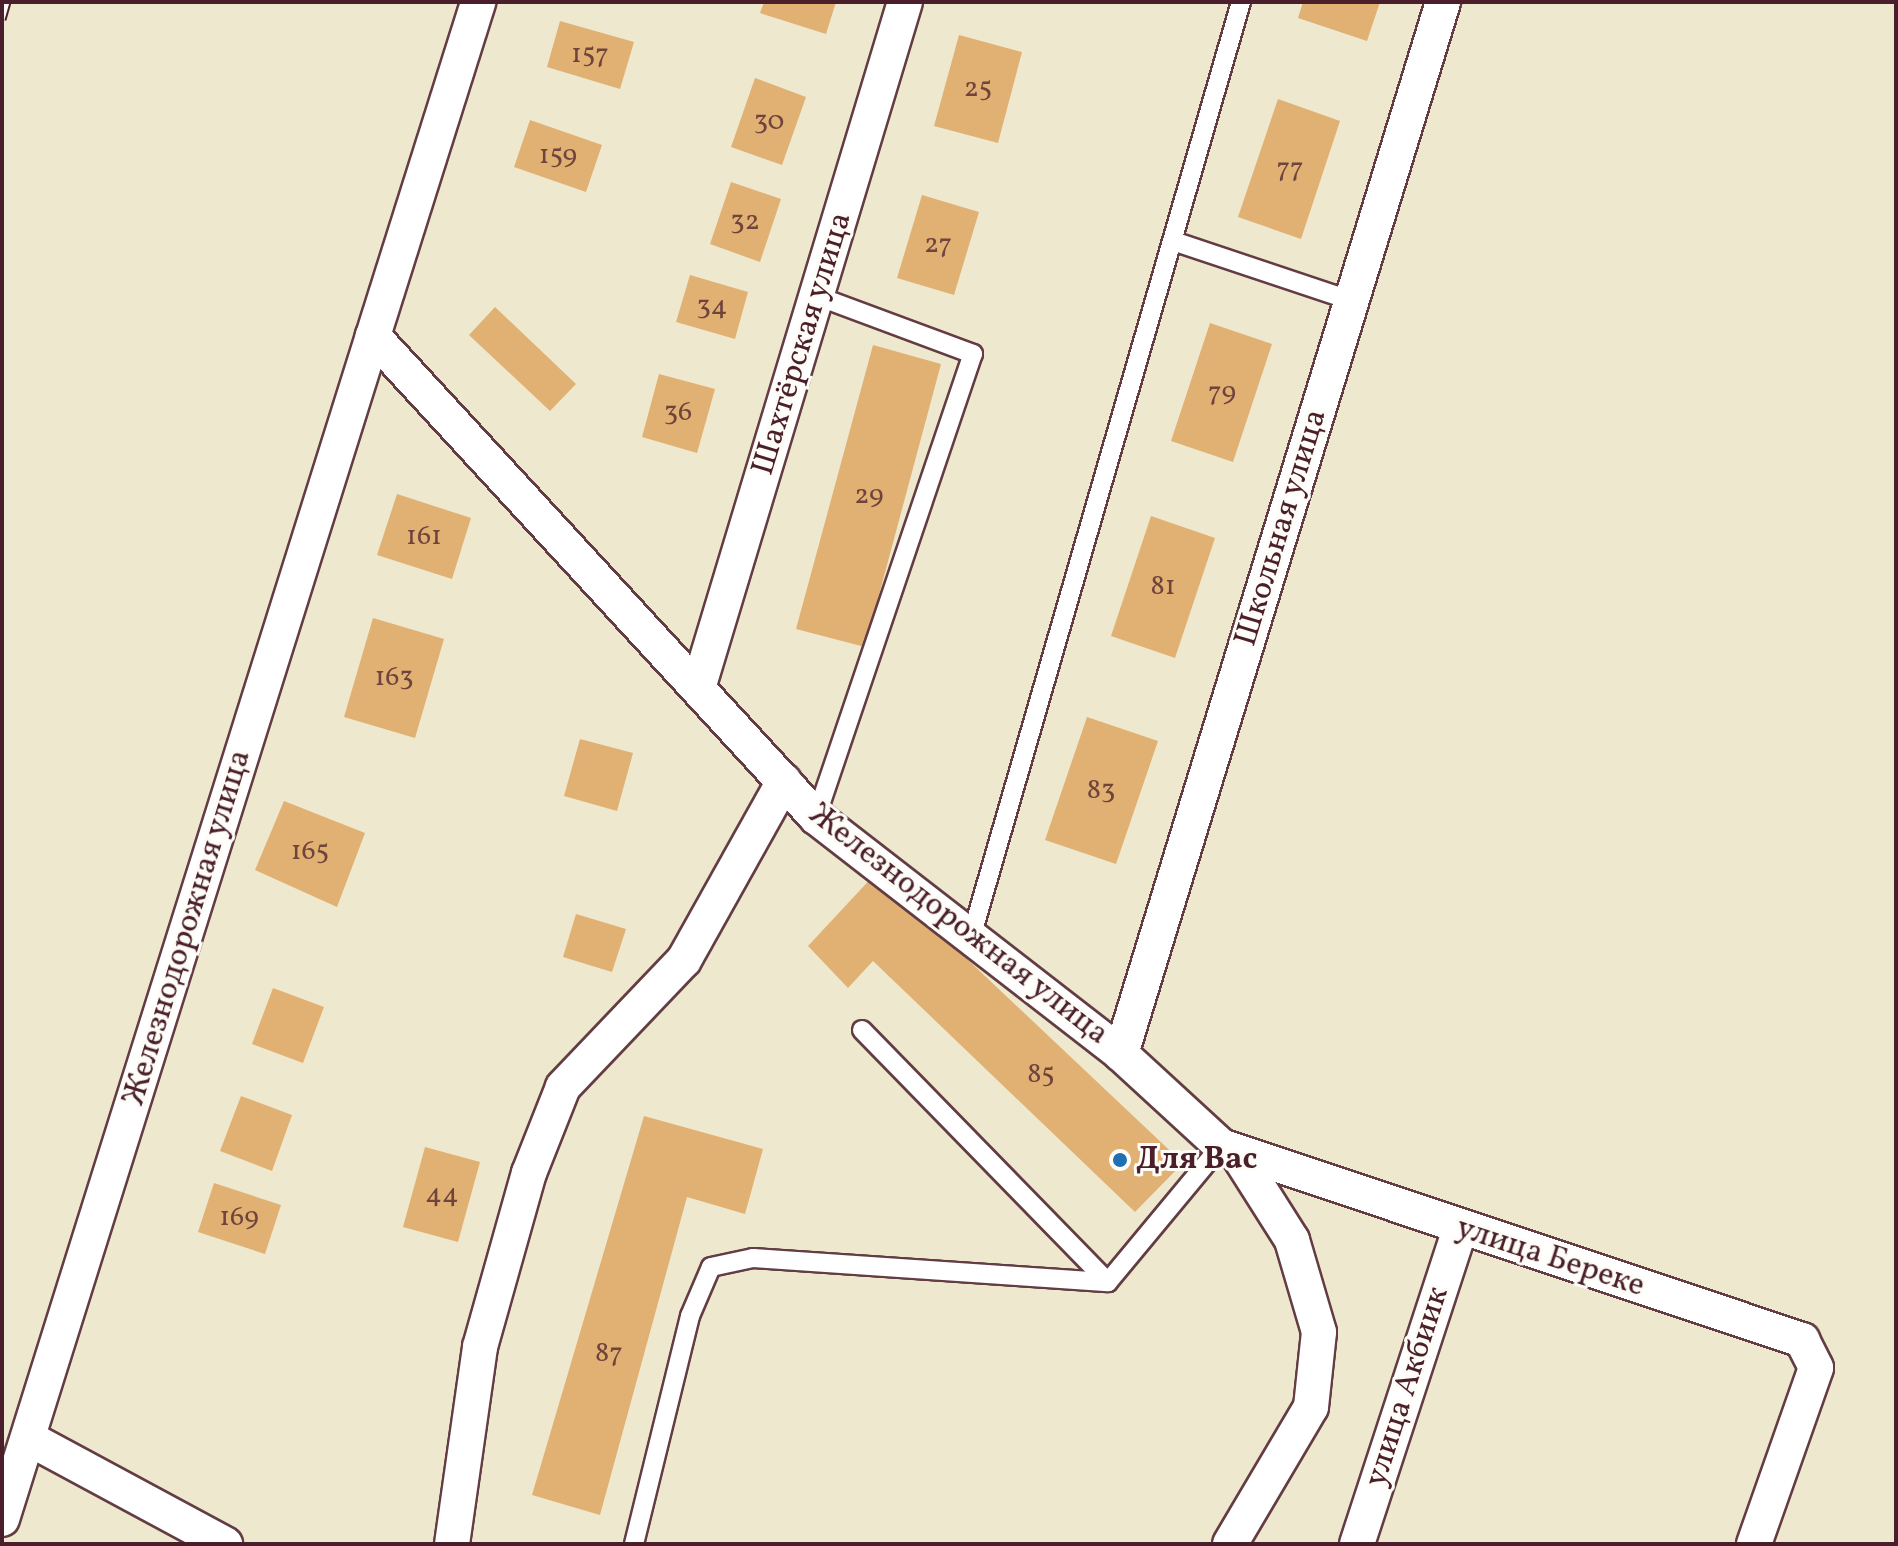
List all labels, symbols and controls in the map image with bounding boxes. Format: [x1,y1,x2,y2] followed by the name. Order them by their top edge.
[571,38,609,72] house number: 157
[964,72,992,106] house number: 25
[754,105,784,139] house number: 30
[539,139,577,173] house number: 159
[1276,152,1304,186] house number: 77
[730,205,760,239] house number: 32
[745,207,861,481] street label: Шахтёрская улица
[924,228,952,262] house number: 27
[696,290,728,324] house number: 34
[1208,376,1236,410] house number: 79
[664,396,692,430] house number: 36
[1228,405,1336,651] street label: Школьная улица
[854,479,884,513] house number: 29
[406,520,442,554] house number: 161
[1150,570,1176,604] house number: 81
[374,661,414,695] house number: 163
[115,745,261,1111] street label: Железнодорожная улица
[1087,774,1115,808] house number: 83
[800,796,1116,1054] street label: Железнодорожная улица
[291,835,329,869] house number: 165
[1027,1058,1055,1092] house number: 85
[1136,1141,1257,1179] place label: Для Вас
[1111,1151,1129,1169] marker: Для Вас
[425,1178,459,1212] house number: 44
[219,1201,259,1235] house number: 169
[1451,1210,1649,1306] street label: улица Береке
[1358,1282,1458,1492] street label: улица Акбиик
[595,1337,623,1371] house number: 87

